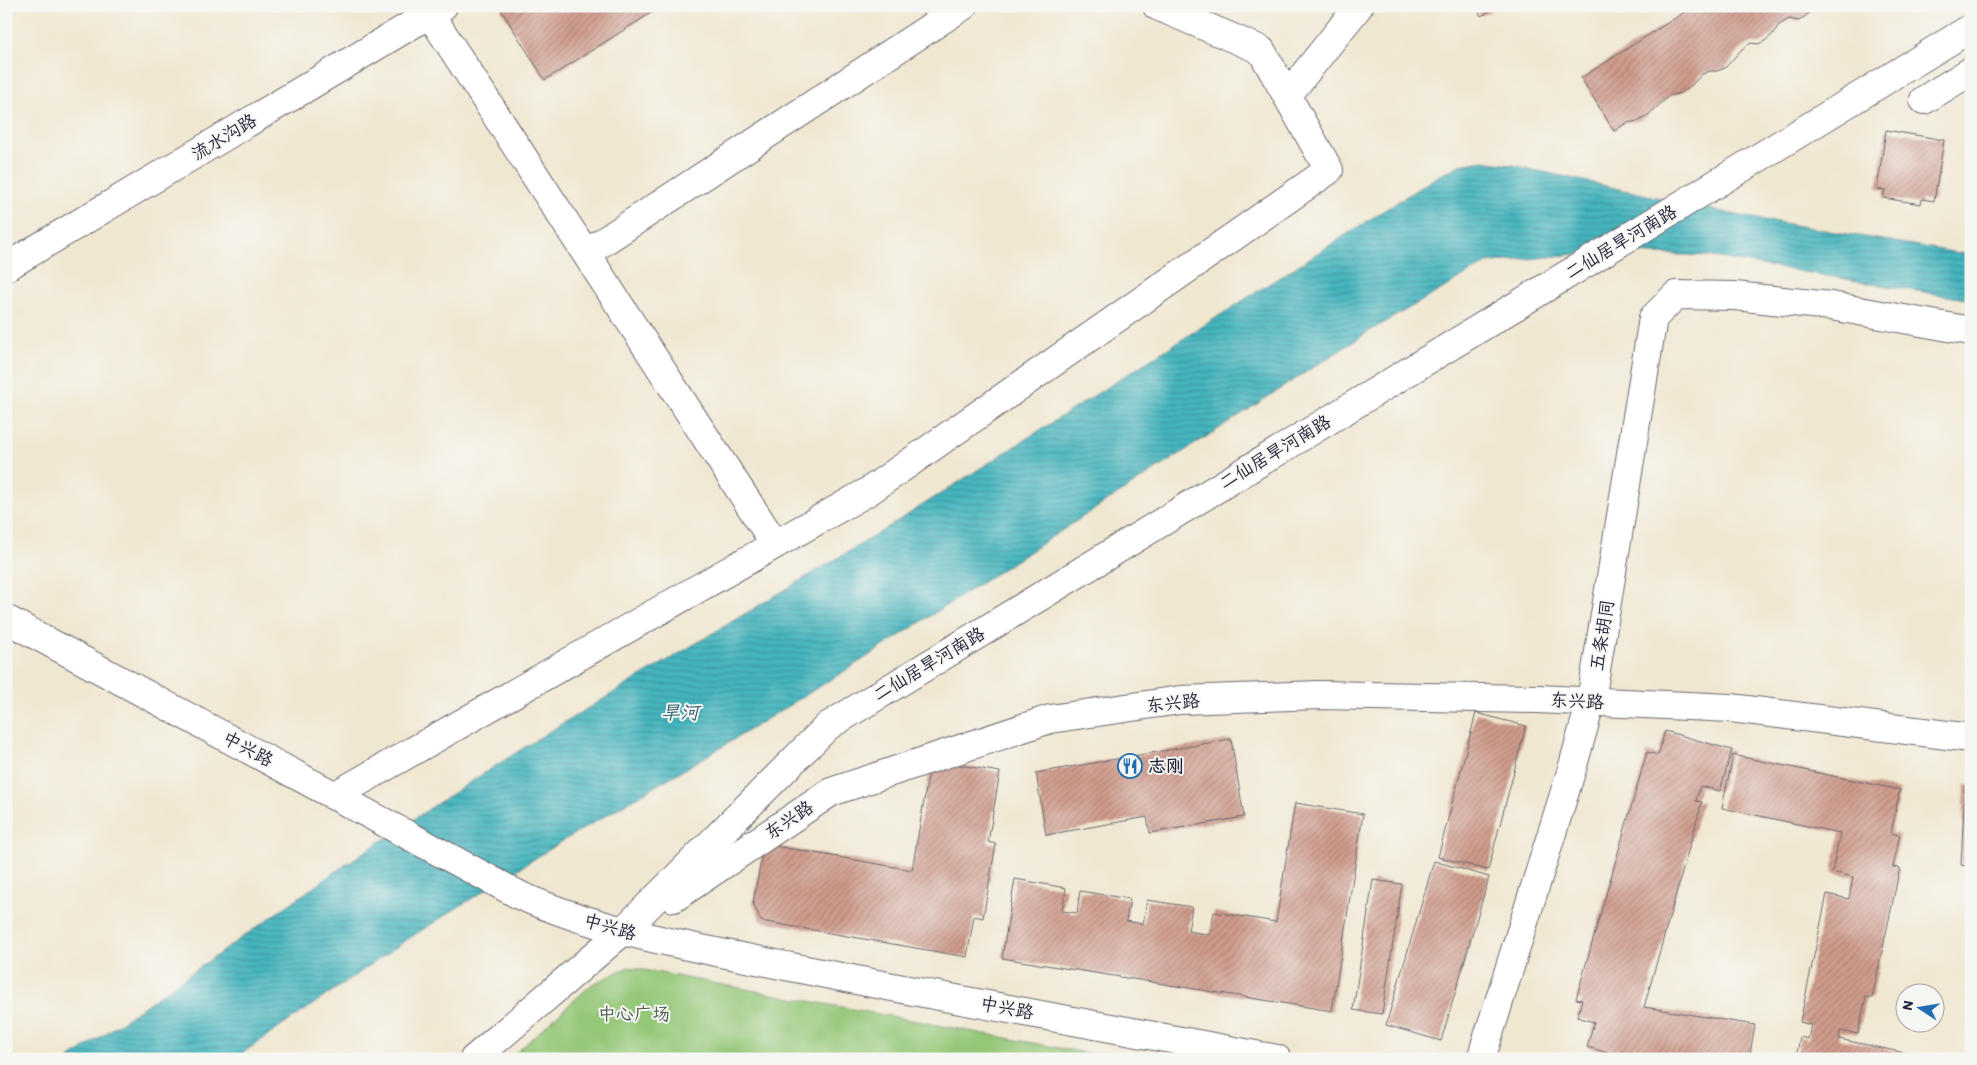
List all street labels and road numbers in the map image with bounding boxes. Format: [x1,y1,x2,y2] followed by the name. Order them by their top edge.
[187,109,261,165] street label: 流水沟路
[1561,200,1681,284] street label: 二仙居旱河南路
[1215,410,1335,494] street label: 二仙居旱河南路
[1586,598,1618,672] street label: 五条胡同
[869,622,989,706] street label: 二仙居旱河南路
[1145,689,1201,717] street label: 东兴路
[1549,689,1605,713] street label: 东兴路
[219,727,277,771] street label: 中兴路
[760,796,818,844] street label: 东兴路
[581,909,639,945] street label: 中兴路
[978,992,1036,1024] street label: 中兴路

